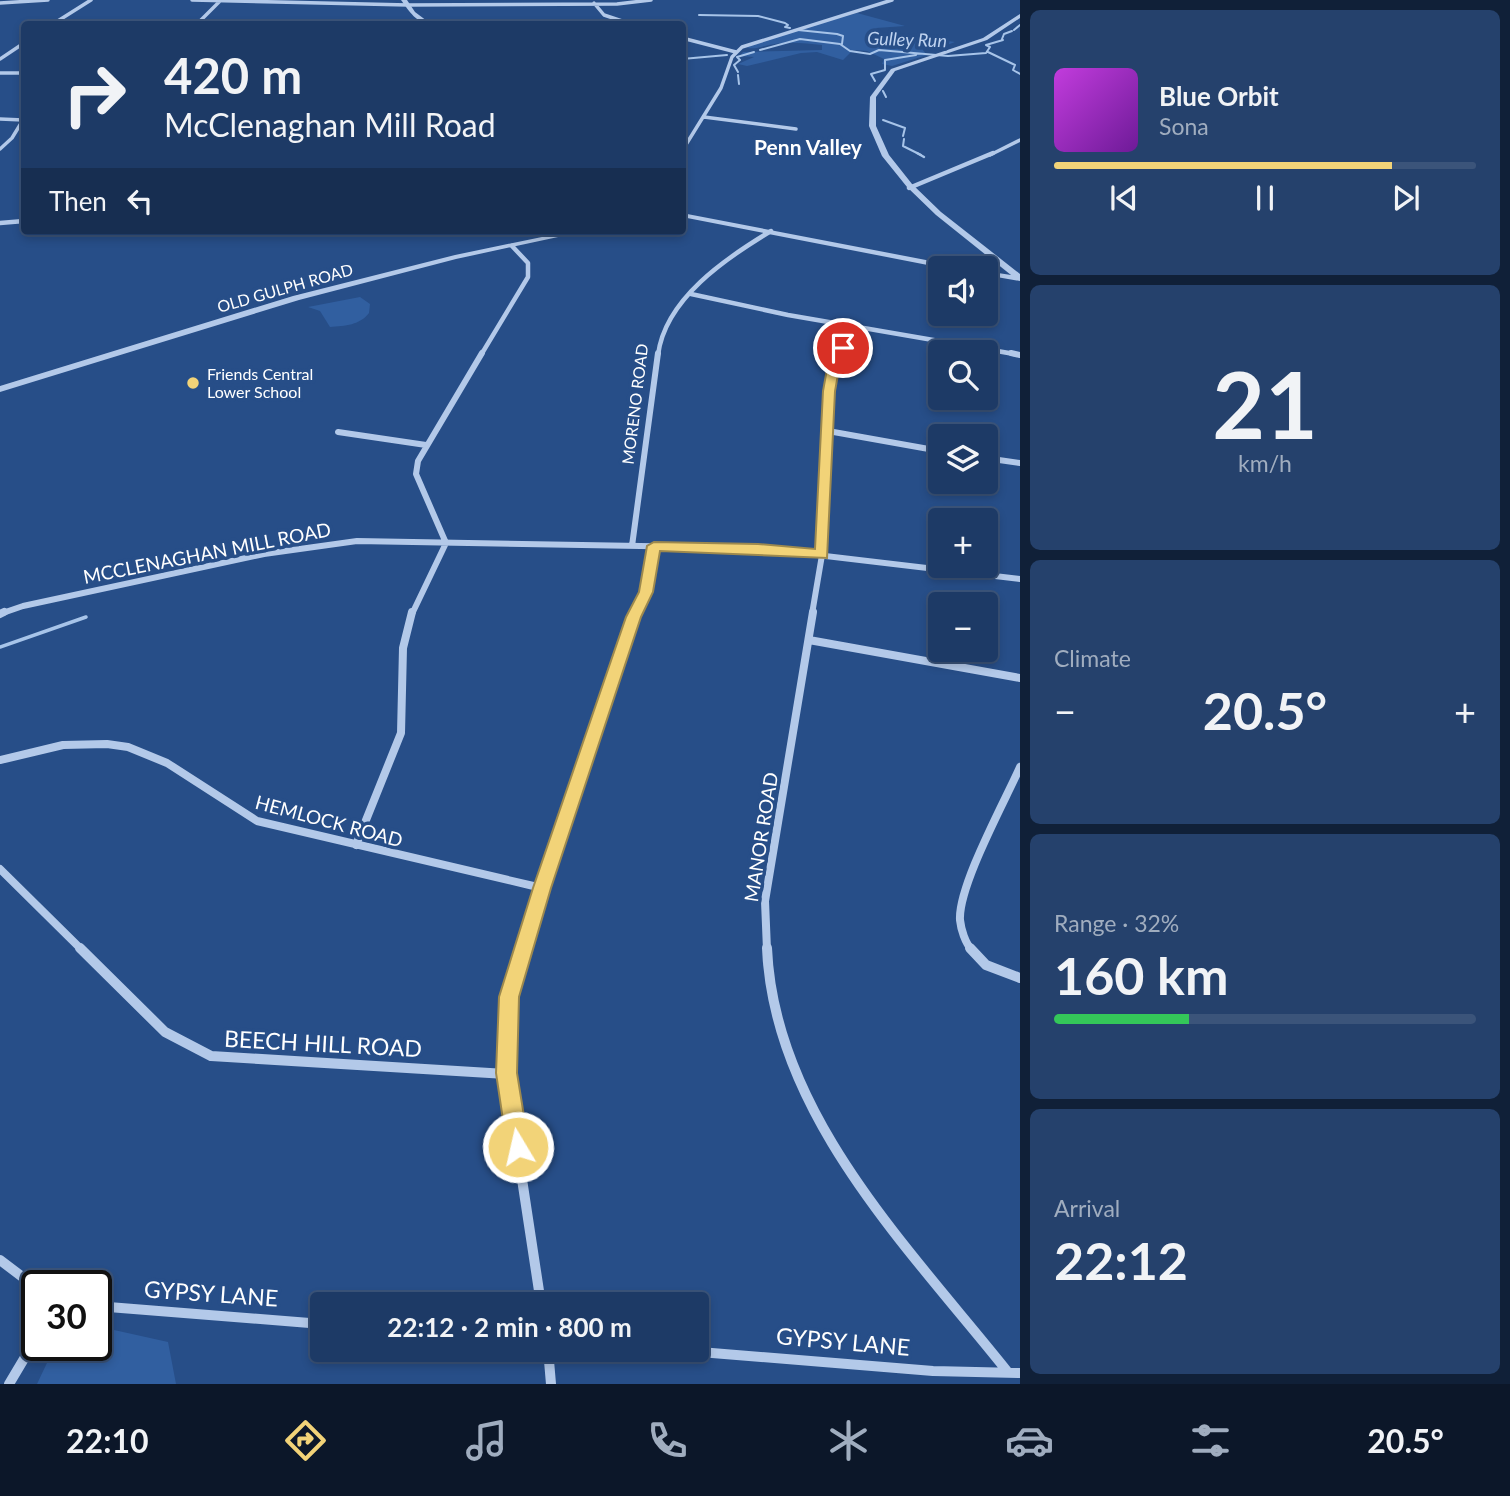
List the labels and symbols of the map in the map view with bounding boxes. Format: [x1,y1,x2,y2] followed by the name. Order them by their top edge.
[867,27,947,51] water label: Gulley Run
[754,134,863,159] district label: Penn Valley
[215,259,355,316] street label: OLD GULPH ROAD
[813,318,873,378] pin
[618,342,651,465] street label: MORENO ROAD
[207,364,313,401] place label: Friends Central Lower School
[185,375,201,391] marker: Friends Central Lower School
[81,517,333,588] street label: MCCLENAGHAN MILL ROAD
[739,770,782,903] street label: MANOR ROAD
[253,790,405,851] street label: HEMLOCK ROAD
[223,1024,423,1062] street label: BEECH HILL ROAD
[481,1110,555,1184] position arrow
[21,1270,112,1361] speed limit sign: 30
[143,1274,279,1312] street label: GYPSY LANE
[775,1321,911,1361] street label: GYPSY LANE

